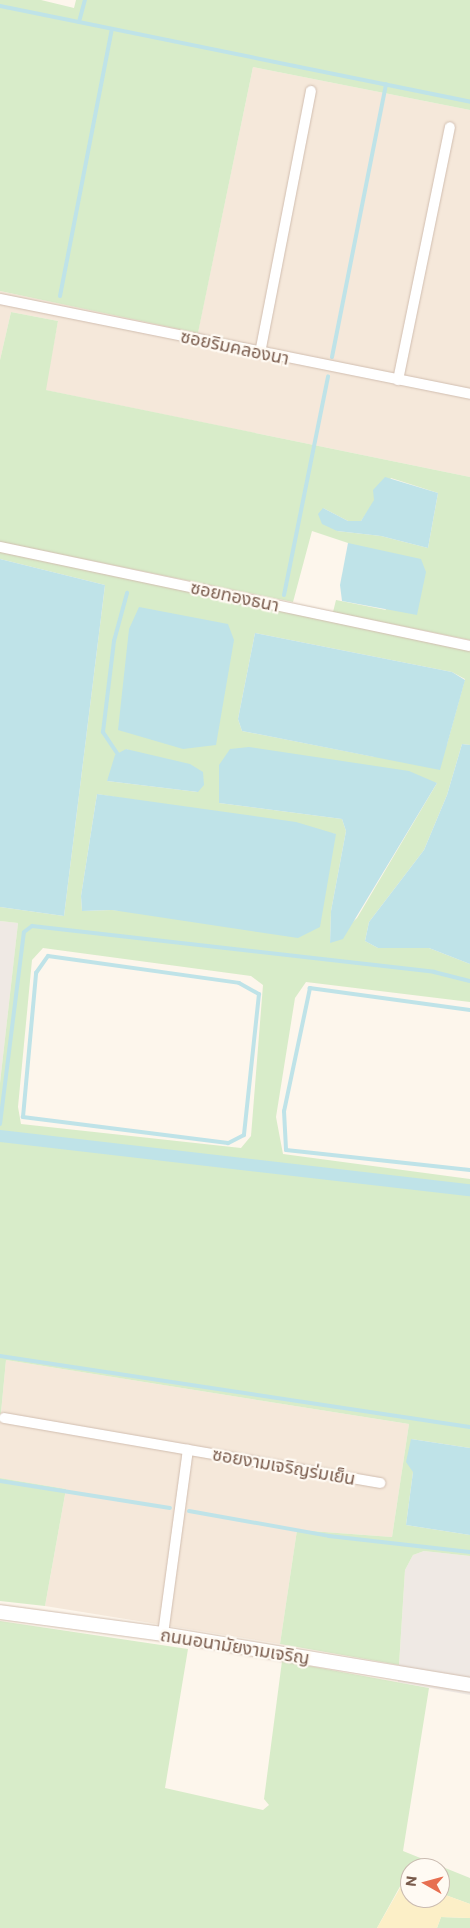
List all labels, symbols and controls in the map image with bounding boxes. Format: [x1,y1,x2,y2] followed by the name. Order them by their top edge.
[179,325,291,369] street label: ซอยริมคลองนา
[189,576,281,616] street label: ซอยทองธนา
[211,1443,357,1489] street label: ซอยงามเจริญร่มเย็น
[159,1624,311,1668] street label: ถนนอนามัยงามเจริญ
[400,1858,450,1908] north arrow
[402,1875,420,1887] text: N

